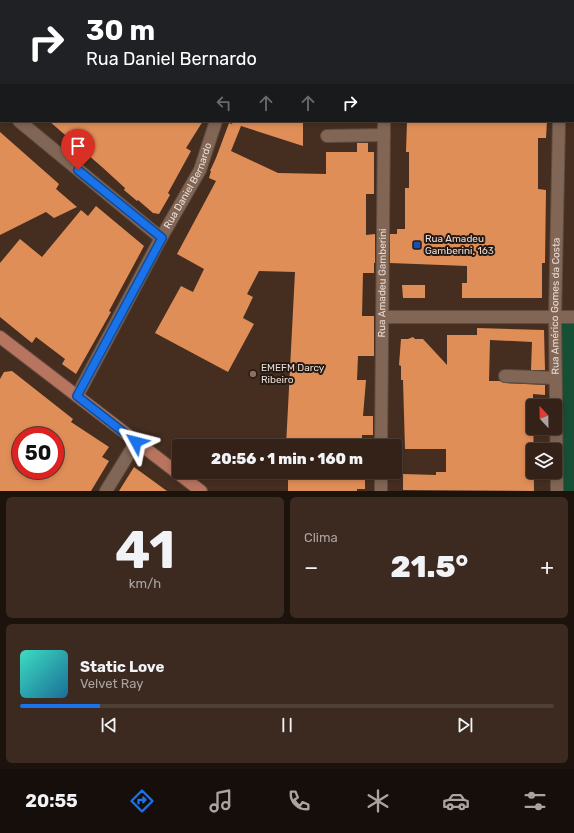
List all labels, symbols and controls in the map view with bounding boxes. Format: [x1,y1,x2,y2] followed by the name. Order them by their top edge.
[86,14,155,47] text: 30 m
[20,16,72,68] icon: right
[86,48,257,70] text: Rua Daniel Bernardo
[213,92,235,114] icon: left
[255,92,277,114] icon: ahead
[297,92,319,114] icon: ahead
[339,92,361,114] icon: right
[61,129,95,170] pin
[67,135,89,157] icon: arrive
[162,141,215,231] street label: Rua Daniel Bernardo
[376,228,389,338] street label: Rua Amadeu Gamberini
[425,233,494,257] place label: Rua Amadeu Gamberini, 163
[549,237,563,375] street label: Rua Américo Gomes da Costa
[412,240,422,250] marker: Rua Amadeu Gamberini, 163
[261,362,325,386] place label: EMEFM Darcy Ribeiro
[248,369,258,379] marker: EMEFM Darcy Ribeiro
[526,399,562,435] north arrow
[526,399,562,479] map controls
[115,421,157,463] position arrow
[12,427,64,479] speed limit sign: 50
[526,443,562,479] button: layers
[211,450,363,468] text: 20:56 · 1 min · 160 m
[115,519,175,581] text: 41
[304,530,338,545] text: Clima
[390,549,468,585] text: 21.5°
[304,554,318,581] text: −
[540,554,554,581] text: +
[129,576,161,591] text: km/h
[80,658,164,676] text: Static Love
[80,676,143,691] text: Velvet Ray
[98,714,120,736] icon: previous
[276,714,298,736] icon: pause
[454,714,476,736] icon: next
[128,787,156,815] icon: directions
[207,787,235,815] icon: music
[285,787,313,815] icon: phone
[364,787,392,815] icon: climate
[442,787,470,815] icon: car
[521,787,549,815] icon: filters
[25,790,78,812] text: 20:55

